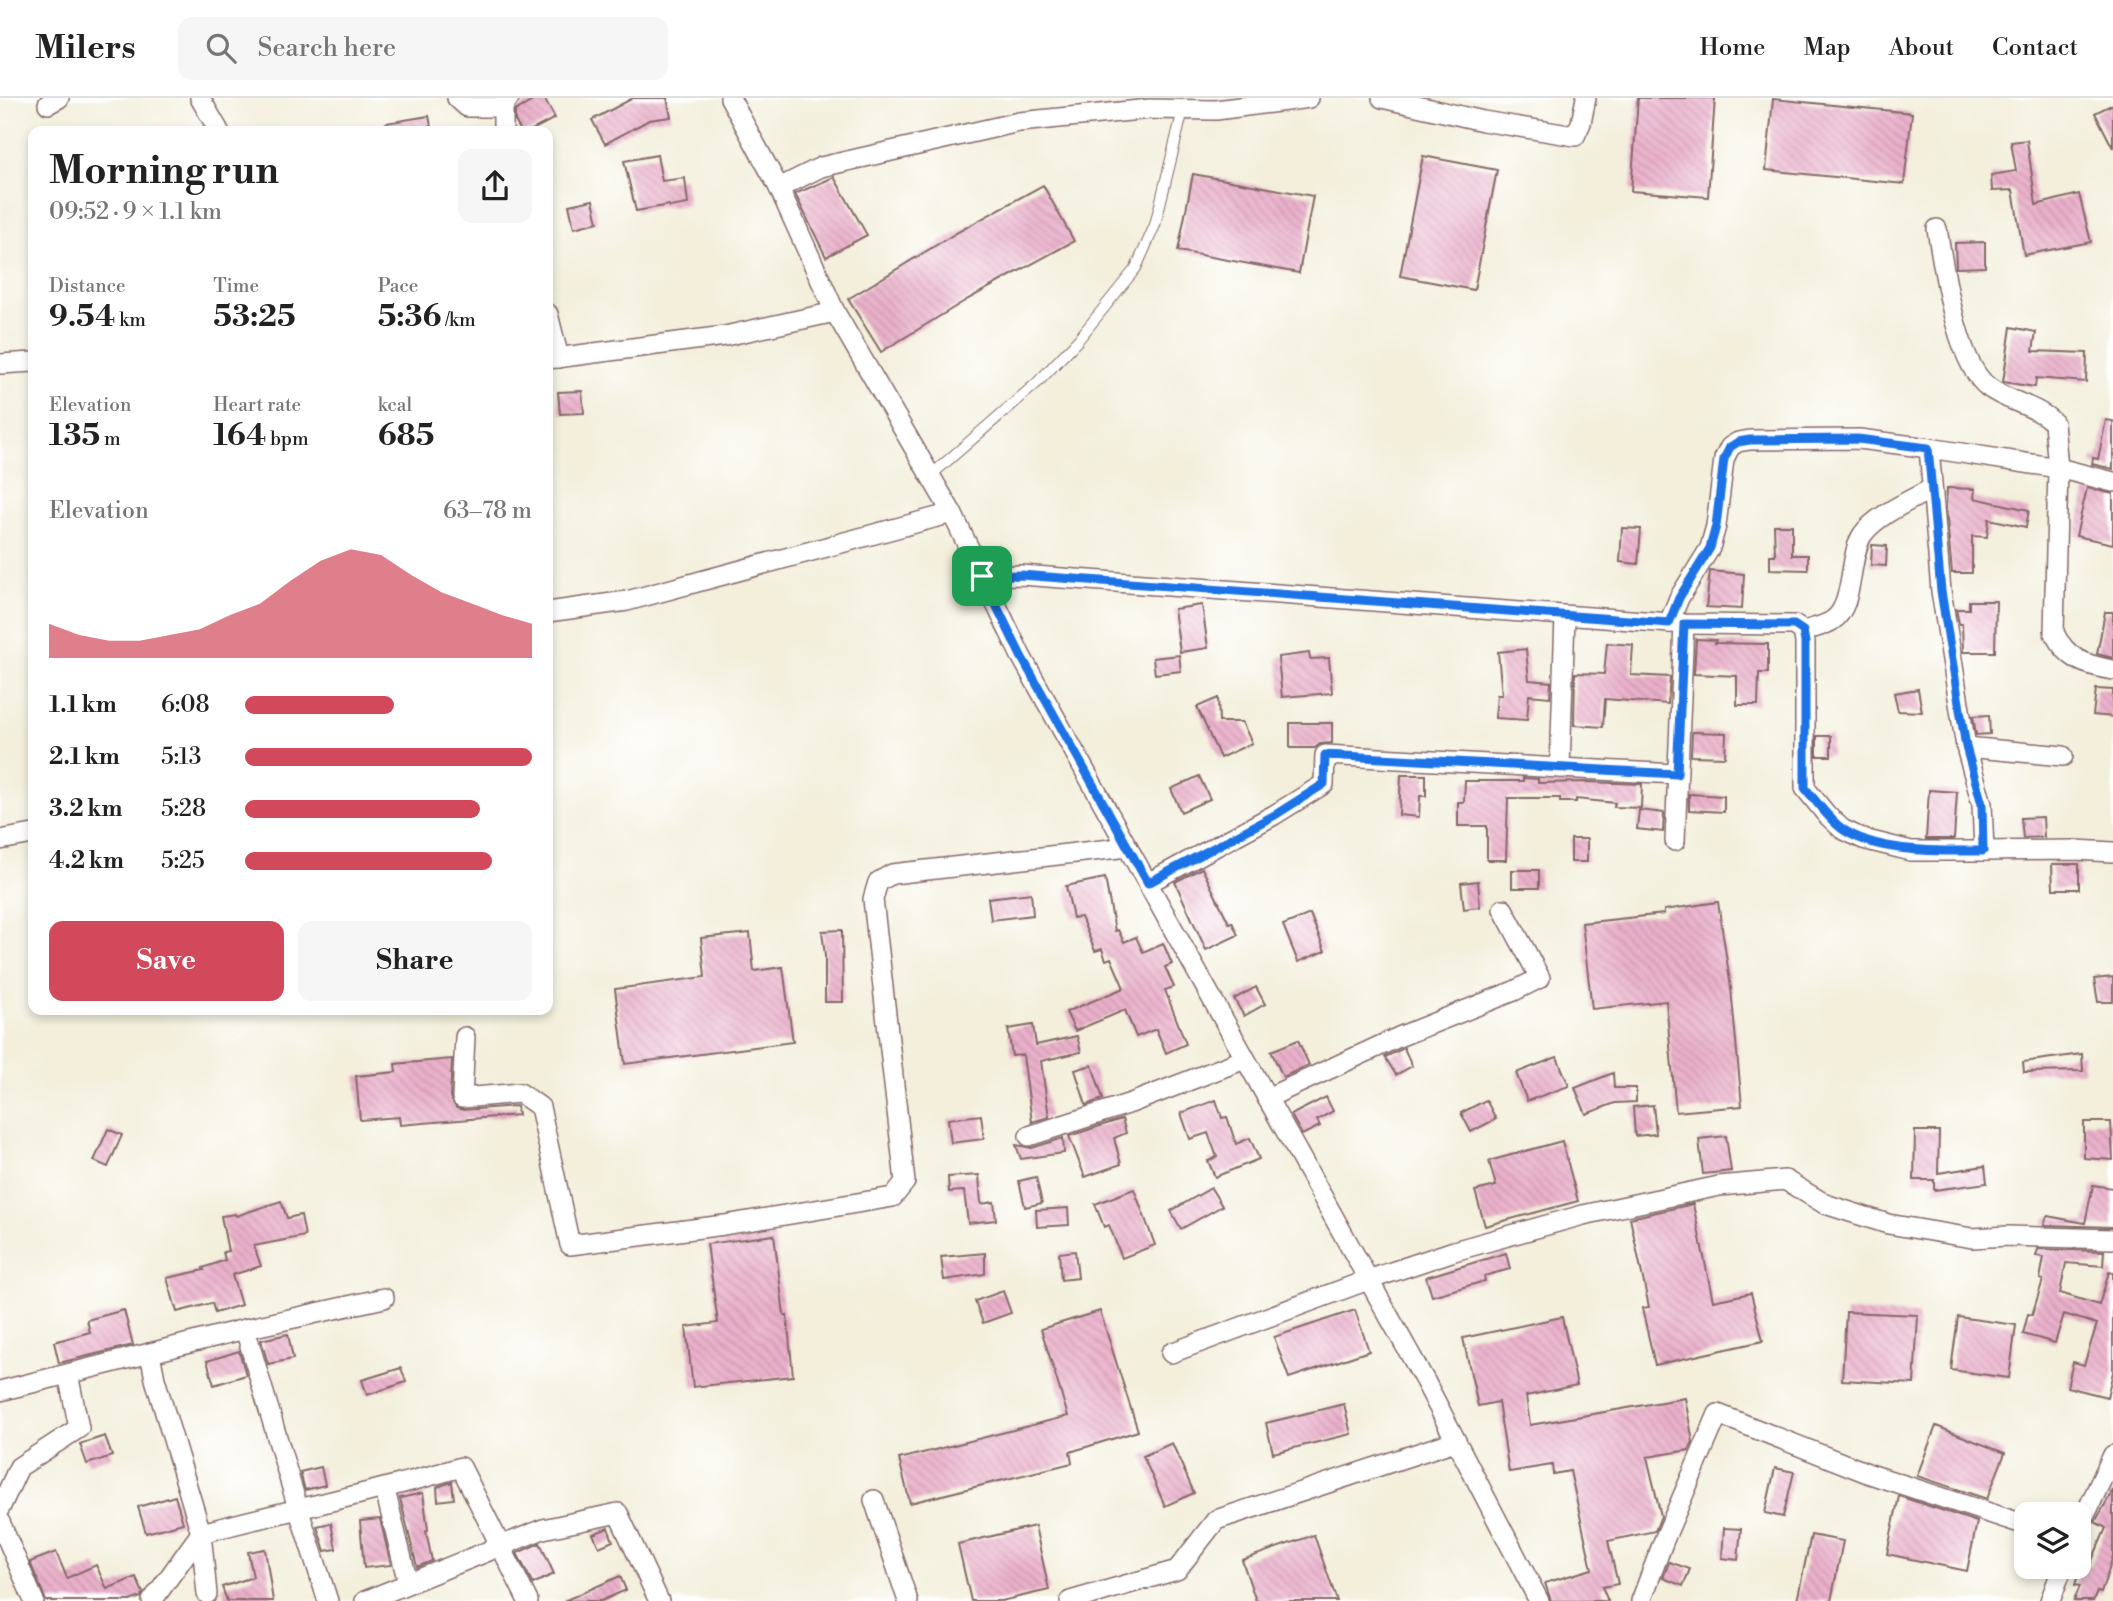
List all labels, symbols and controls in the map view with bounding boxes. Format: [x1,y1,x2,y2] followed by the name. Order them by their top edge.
[178,17,668,80] search box
[35,28,136,69] text: Milers
[202,29,240,67] icon: search
[258,32,396,64] text: Search here
[1700,33,1765,63] text: Home
[1803,33,1851,63] text: Map
[1889,33,1954,63] text: About
[1992,33,2078,63] text: Contact
[49,148,279,195] text: Morning run
[458,149,532,223] button: share
[49,198,222,226] text: 09:52 · 9 × 1.1 km
[49,274,126,298] text: Distance
[213,274,259,298] text: Time
[378,274,418,298] text: Pace
[49,298,115,336] text: 9.54
[213,298,296,336] text: 53:25
[378,298,441,336] text: 5:36
[115,308,146,332] text: km
[441,308,476,332] text: /km
[49,393,131,417] text: Elevation
[213,393,301,417] text: Heart rate
[378,393,412,417] text: kcal
[49,417,100,455] text: 135
[213,417,266,455] text: 164
[378,417,434,455] text: 685
[100,427,121,451] text: m
[266,427,309,451] text: bpm
[49,497,149,525] text: Elevation
[443,497,532,525] text: 63–78 m
[952,546,1012,606] pin
[963,557,1001,595] icon: arrive
[49,691,117,719] text: 1.1 km
[161,691,209,719] text: 6:08
[49,743,120,771] text: 2.1 km
[161,743,201,771] text: 5:13
[49,795,122,823] text: 3.2 km
[161,795,206,823] text: 5:28
[49,847,124,875] text: 4.2 km
[161,847,205,875] text: 5:25
[49,921,284,1001] button: Save
[298,921,532,1001] button: Share
[2014,1502,2091,1579] map controls
[2014,1502,2091,1579] button: layers

